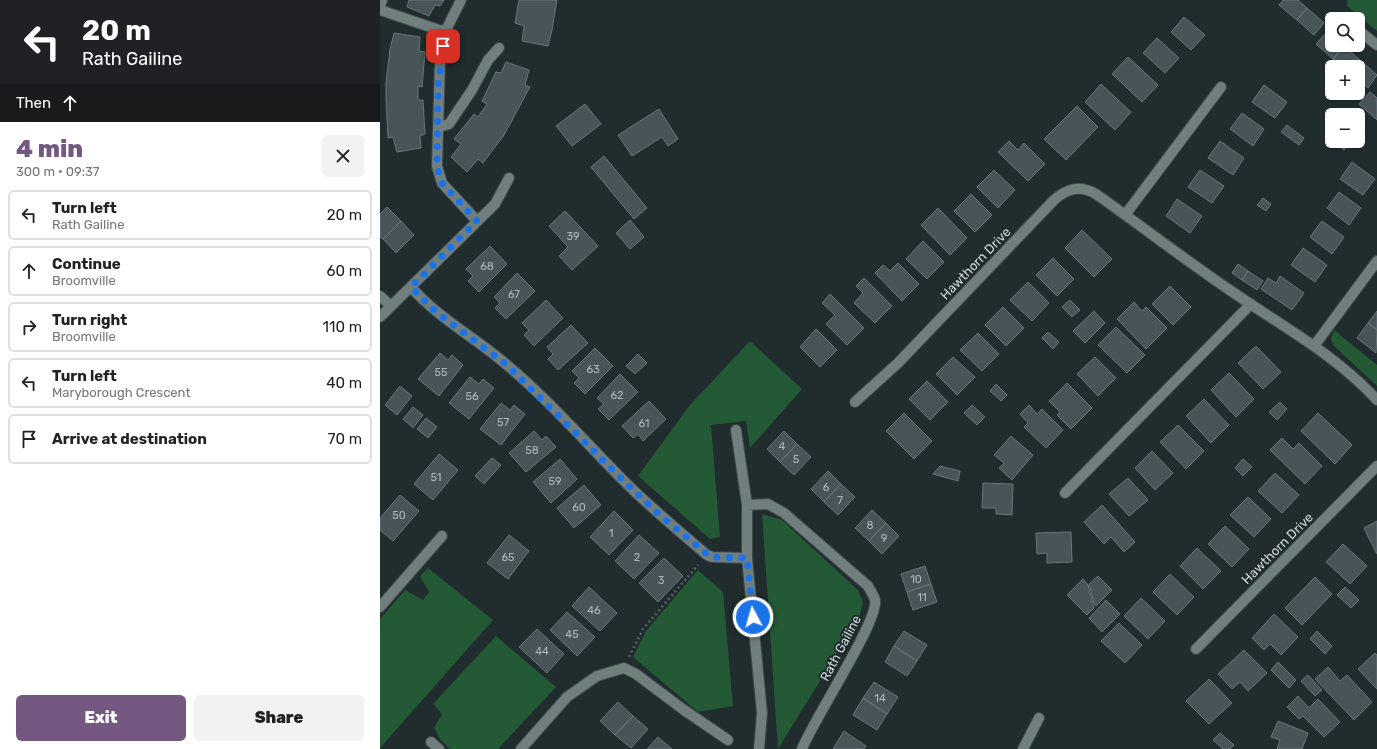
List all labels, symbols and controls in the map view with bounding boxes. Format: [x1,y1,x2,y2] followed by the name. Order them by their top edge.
[1325,12,1365,148] map controls
[1325,12,1365,52] button: search
[82,14,151,47] text: 20 m
[16,16,68,68] icon: left
[426,29,460,63] pin
[432,35,454,57] icon: arrive
[82,48,182,70] text: Rath Gailine
[1325,60,1365,100] button: +
[59,92,81,114] icon: ahead
[16,94,51,112] text: Then
[1325,108,1365,148] button: −
[16,135,83,163] text: 4 min
[322,135,364,177] button: close
[16,164,100,179] text: 300 m · 09:37
[52,199,117,217] text: Turn left
[18,204,40,226] icon: left
[327,206,362,224] text: 20 m
[52,217,124,232] text: Rath Gailine
[937,224,1014,303] street label: Hawthorn Drive
[566,230,580,243] house number: 39
[52,255,121,273] text: Continue
[18,260,40,282] icon: ahead
[480,260,494,273] house number: 68
[326,262,362,280] text: 60 m
[52,273,116,288] text: Broomville
[508,288,520,301] house number: 67
[52,311,127,329] text: Turn right
[18,316,40,338] icon: right
[323,318,362,336] text: 110 m
[52,329,116,344] text: Broomville
[586,363,600,376] house number: 63
[434,366,448,379] house number: 55
[52,367,117,385] text: Turn left
[18,372,40,394] icon: left
[326,374,362,392] text: 40 m
[52,385,190,400] text: Maryborough Crescent
[610,389,624,402] house number: 62
[465,390,479,403] house number: 56
[497,416,509,429] house number: 57
[638,417,650,430] house number: 61
[18,428,40,450] icon: arrive
[52,430,207,448] text: Arrive at destination
[328,430,362,448] text: 70 m
[779,440,786,453] house number: 4
[525,444,539,457] house number: 58
[793,453,800,466] house number: 5
[430,471,442,484] house number: 51
[548,475,562,488] house number: 59
[823,481,830,494] house number: 6
[837,494,843,507] house number: 7
[572,501,586,514] house number: 60
[392,509,406,522] house number: 50
[1239,510,1316,587] street label: Hawthorn Drive
[867,519,874,532] house number: 8
[609,527,613,540] house number: 1
[881,532,887,545] house number: 9
[501,551,515,564] house number: 65
[634,551,640,564] house number: 2
[910,573,922,586] house number: 10
[658,574,665,587] house number: 3
[917,591,927,604] house number: 11
[732,596,774,638] position arrow
[587,604,601,617] house number: 46
[817,613,864,684] street label: Rath Gailine
[565,628,579,641] house number: 45
[535,645,549,658] house number: 44
[874,692,886,705] house number: 14
[16,695,186,741] button: Exit
[194,695,364,741] button: Share

